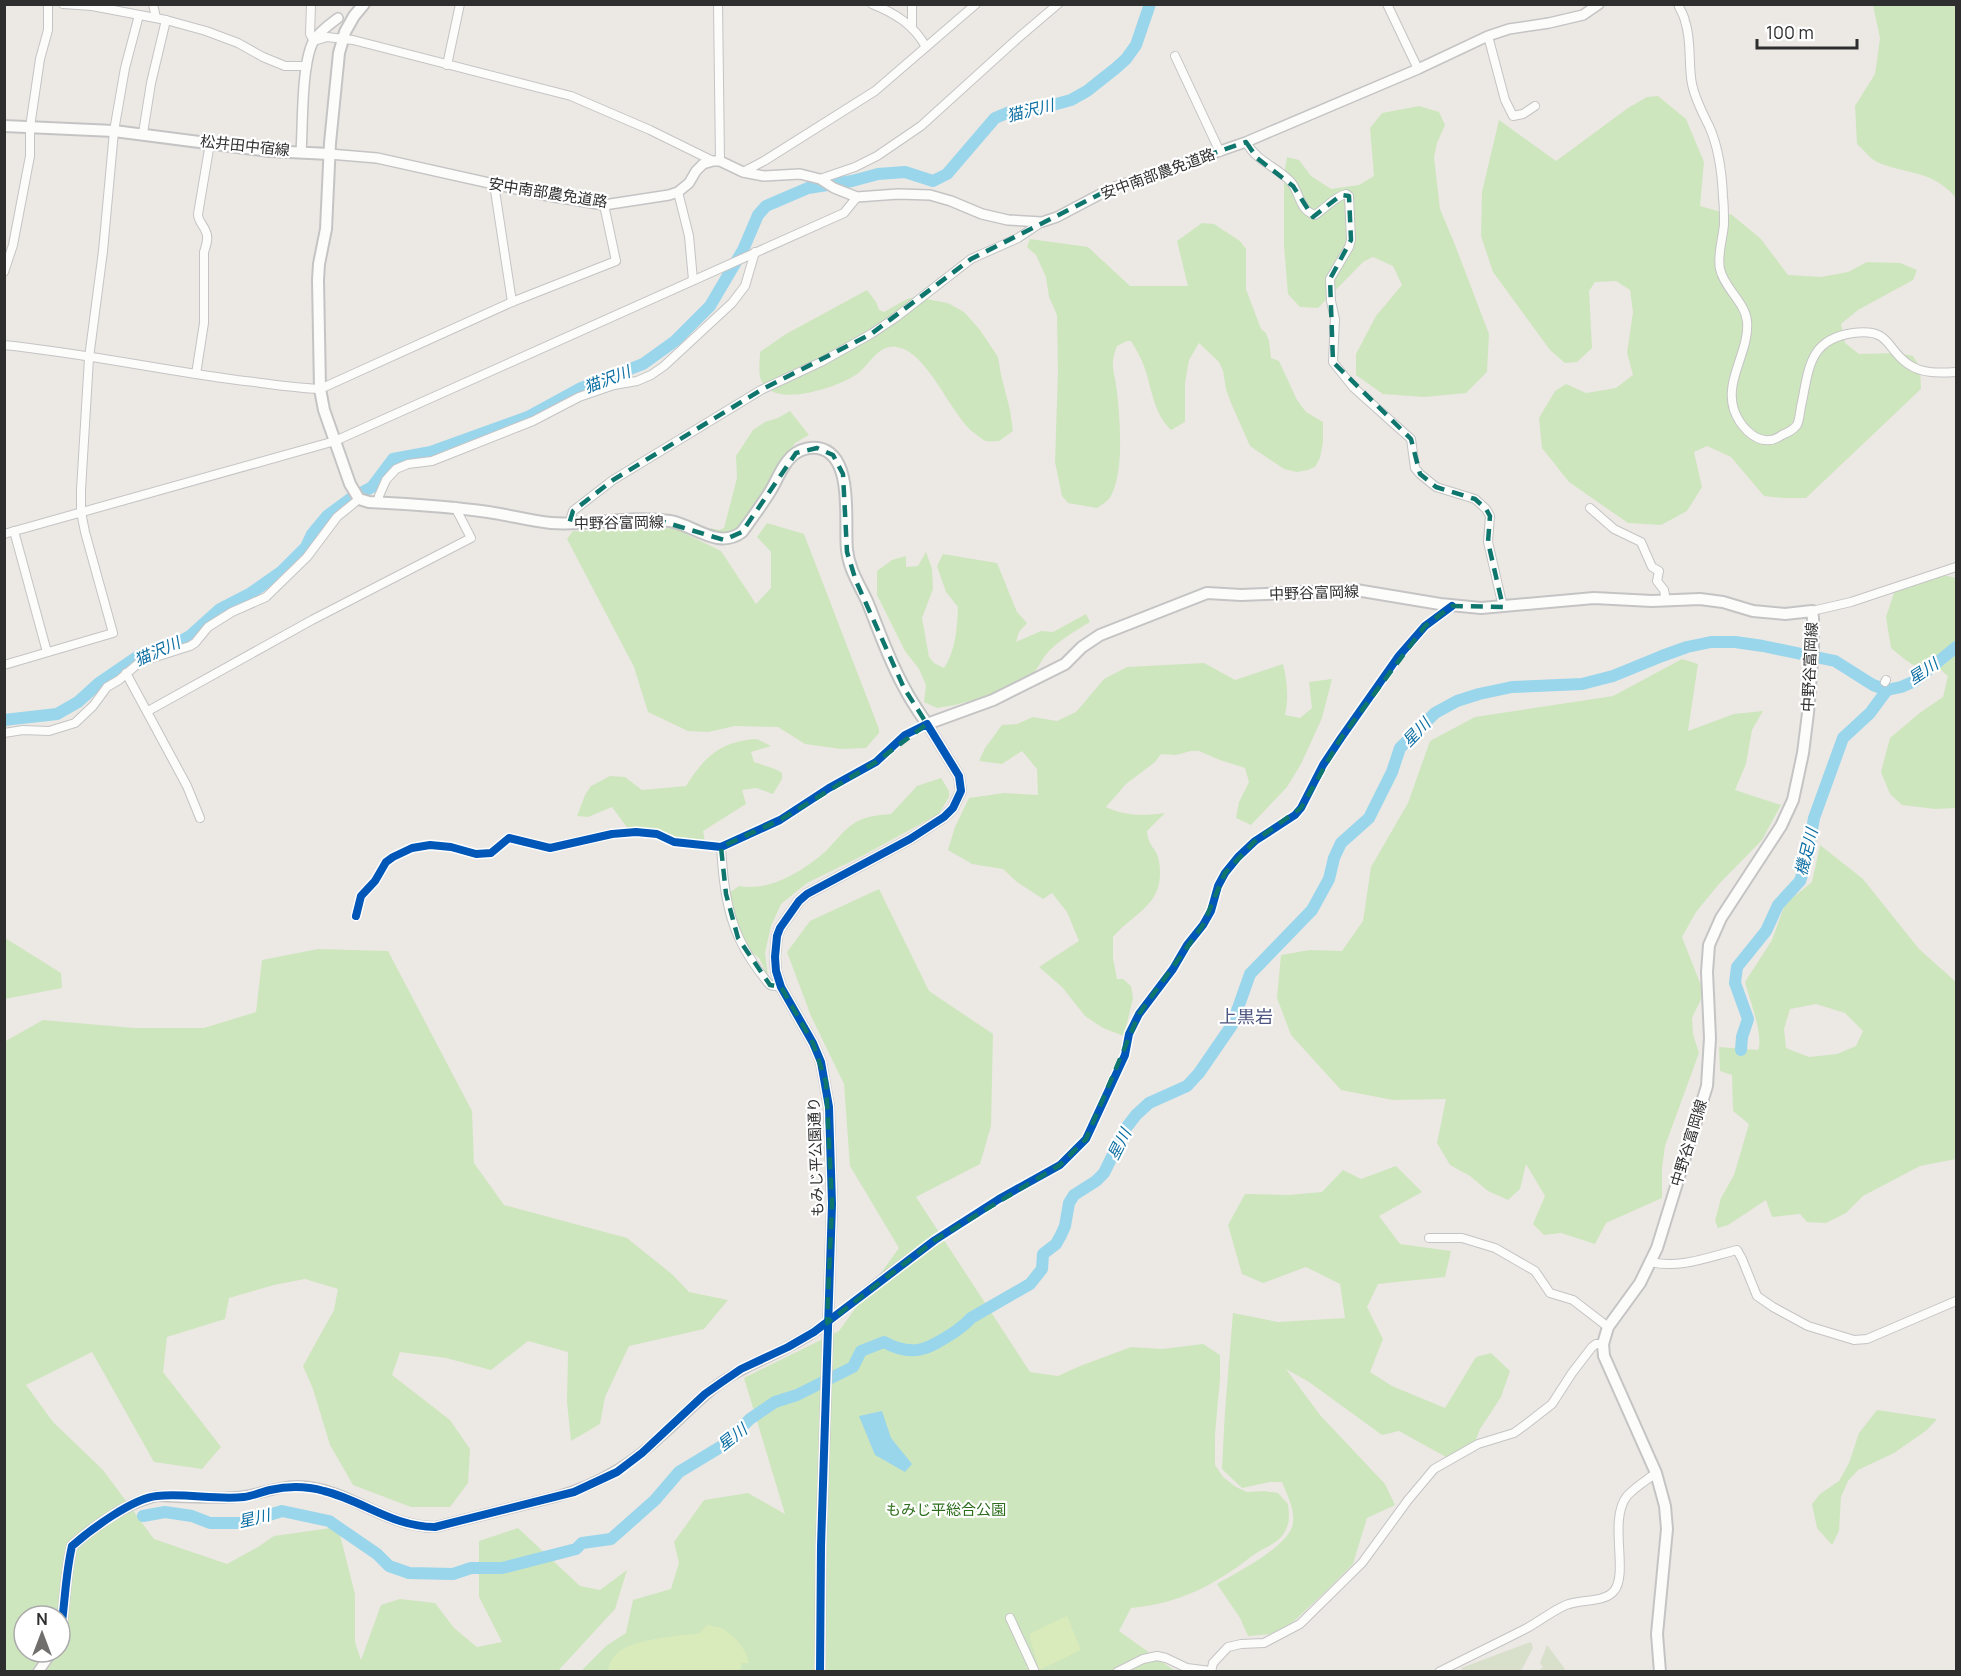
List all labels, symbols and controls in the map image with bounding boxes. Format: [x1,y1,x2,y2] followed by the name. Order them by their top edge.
[1757,12,1858,50] scale bar
[1766,20,1814,44] text: 100 m
[1004,93,1058,126] water label: 猫沢川
[199,130,291,161] street label: 松井田中宿線
[1098,143,1218,204] street label: 安中南部農免道路
[487,173,609,212] street label: 安中南部農免道路
[581,359,635,398] water label: 猫沢川
[574,511,664,534] street label: 中野谷富岡線
[1269,580,1359,605] street label: 中野谷富岡線
[1797,621,1822,712] street label: 中野谷富岡線
[131,630,185,671] water label: 猫沢川
[1904,652,1944,689] water label: 星川
[1397,711,1436,751] water label: 星川
[1790,824,1823,878] water label: 機足川
[1219,1004,1273,1028] district label: 上黒岩
[803,1097,828,1217] street label: もみじ平公園通り
[1665,1097,1712,1189] street label: 中野谷富岡線
[1102,1123,1137,1163] water label: 星川
[713,1417,753,1456] water label: 星川
[886,1499,1006,1520] park label: もみじ平総合公園
[236,1503,274,1532] water label: 星川
[12,1604,72,1664] north arrow
[36,1608,48,1630] text: N

